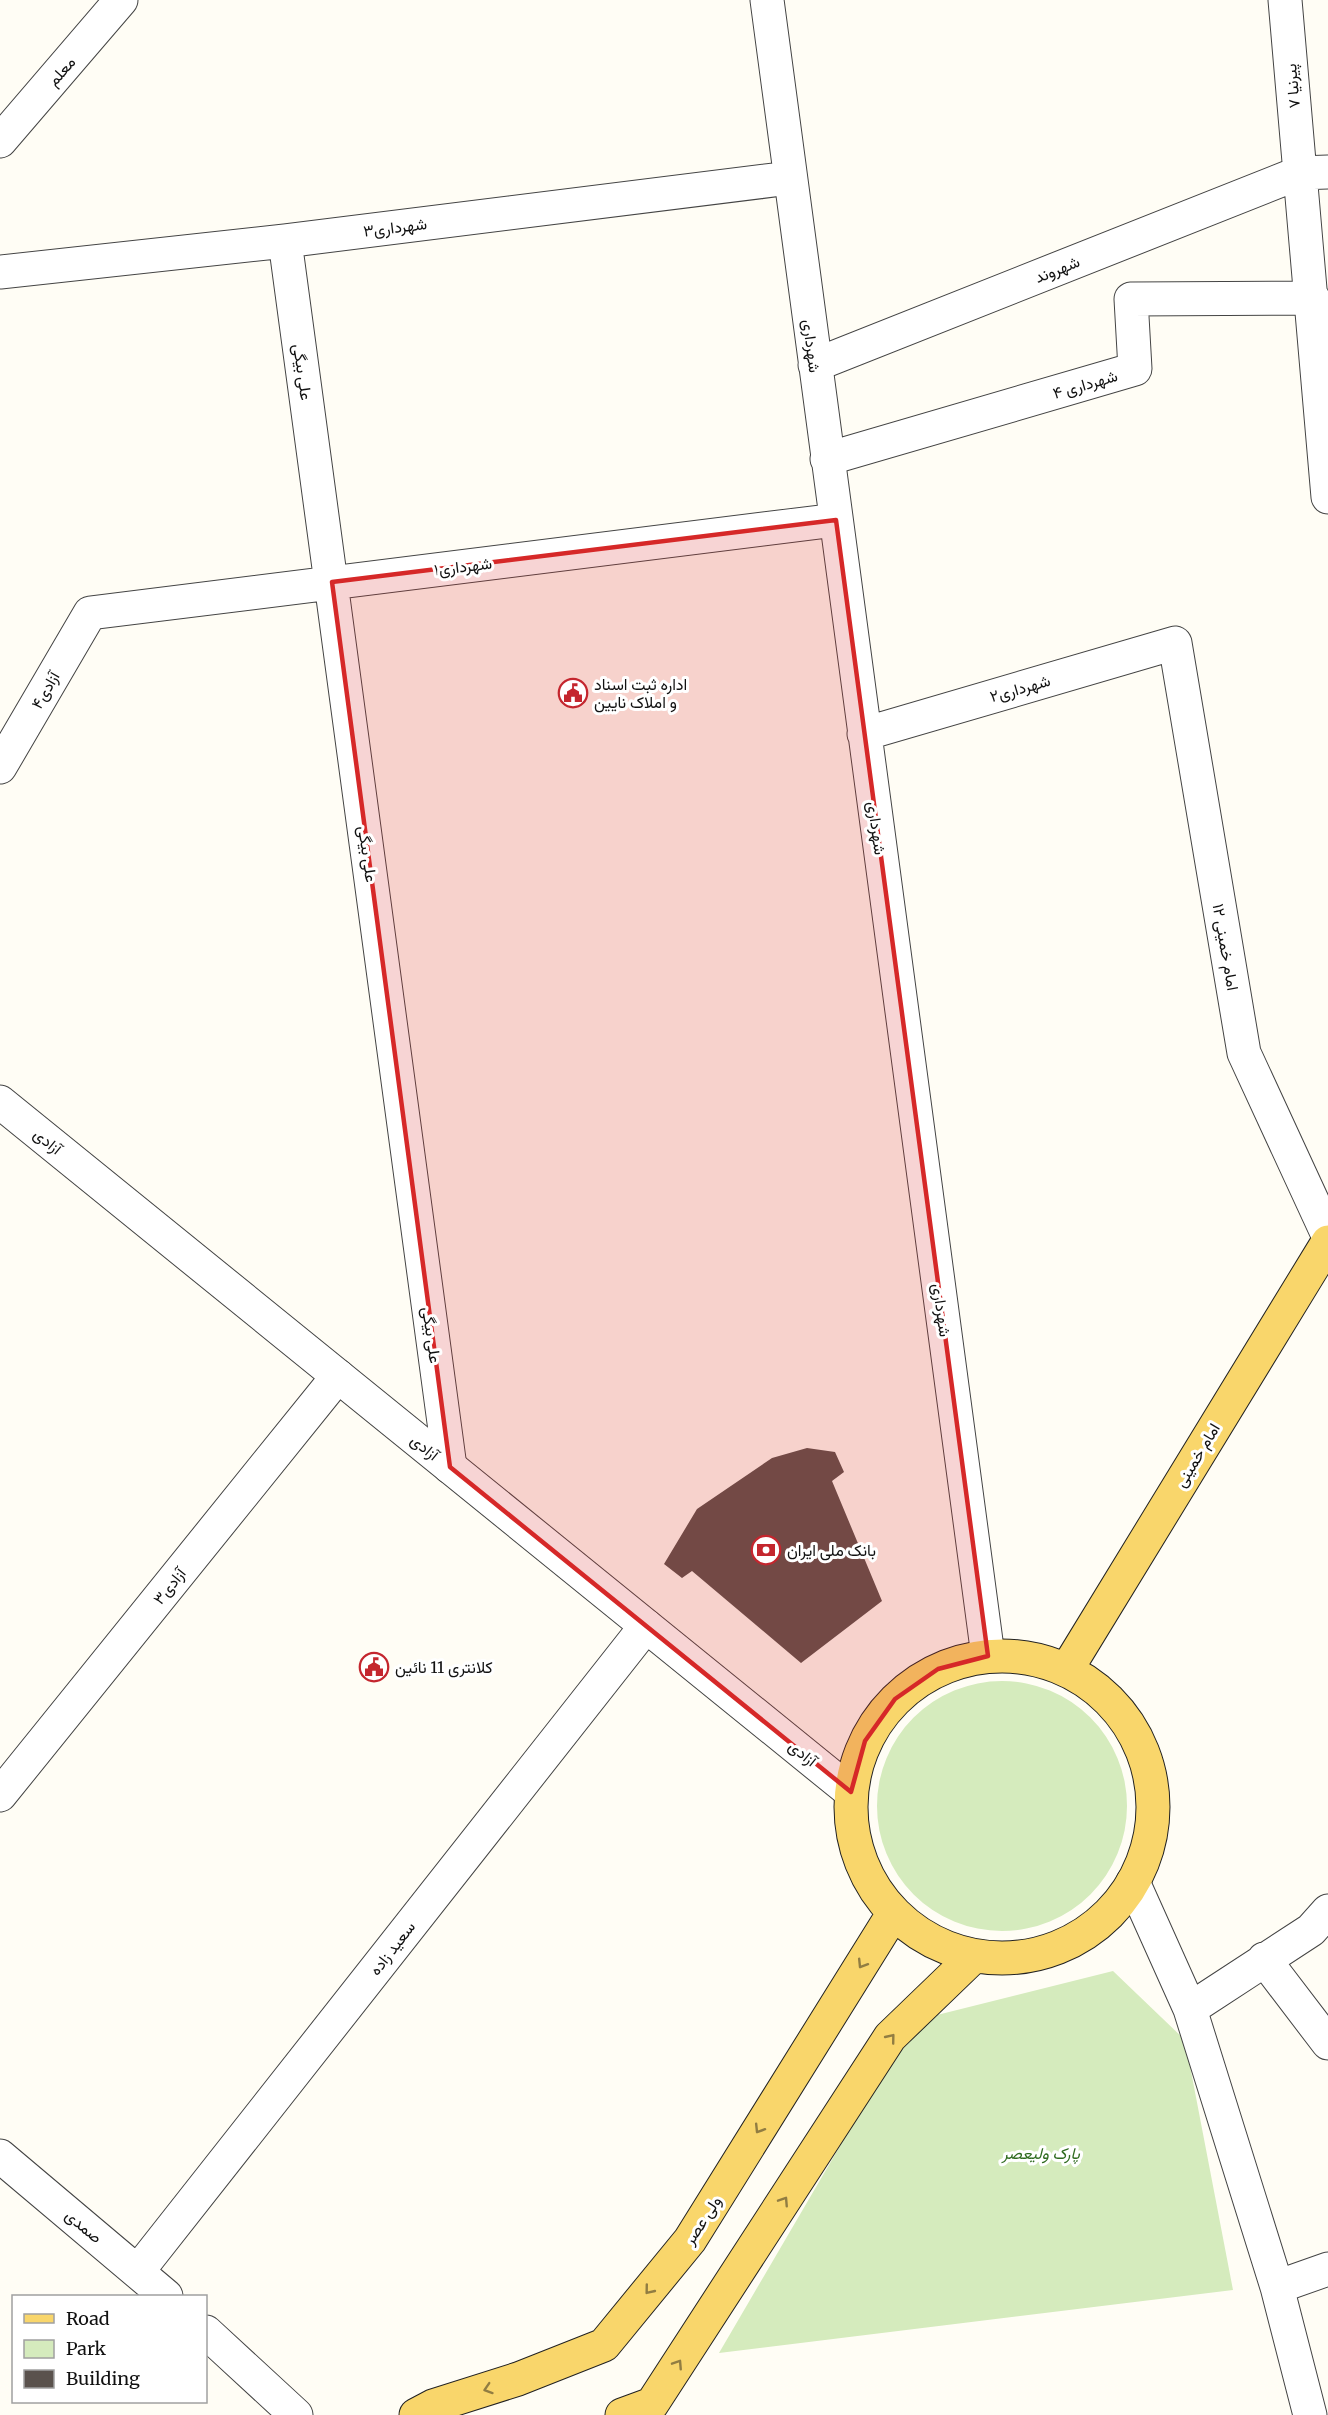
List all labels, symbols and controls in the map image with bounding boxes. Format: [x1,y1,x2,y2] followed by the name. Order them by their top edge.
[43,52,80,91] street label: معلم
[1280,63,1306,109] street label: پیرنیا ۷
[362,213,428,242] street label: شهرداری۳
[1032,251,1083,288] street label: شهروند
[798,318,825,374] street label: شهرداری
[288,343,317,402] street label: علی بیگی
[1050,365,1120,404] street label: شهرداری ۴
[433,553,493,580] street label: شهرداری۱
[26,667,65,713] street label: آزادی۴
[987,670,1053,707] street label: شهرداری۲
[594,674,687,713] place label: اداره ثبت اسناد و املاک نایین
[557,677,589,709] public building icon: اداره ثبت اسناد و املاک نایین
[862,800,891,856] street label: شهرداری
[353,825,382,884] street label: علی بیگی
[1208,902,1243,992] street label: امام خمینی ۱۲
[29,1124,67,1160] street label: آزادی
[927,1282,956,1338] street label: شهرداری
[417,1306,446,1365] street label: علی بیگی
[1170,1419,1225,1491] street label: امام خمینی
[406,1430,444,1466] street label: آزادی
[750,1534,782,1566] bank icon: بانک ملی ایران
[787,1540,876,1561] place label: بانک ملی ایران
[148,1563,191,1609] street label: آزادی۳
[358,1651,390,1683] public building icon: کلانتری 11 نائین
[395,1657,493,1678] place label: کلانتری 11 نائین
[784,1736,822,1772] street label: آزادی
[365,1917,420,1980] street label: سعید زاده
[858,1958,870,1968] one-way arrow
[884,2034,895,2045] one-way arrow
[755,2122,766,2133] one-way arrow
[1001,2143,1081,2165] park label: پارک ولیعصر
[678,2192,726,2250] street label: ولی عصر
[777,2196,788,2207] one-way arrow
[61,2205,107,2248] street label: صمدی
[645,2283,656,2294] one-way arrow
[12,2295,207,2403] legend
[66,2307,110,2330] text: Road
[66,2337,107,2360] text: Park
[670,2360,682,2370] one-way arrow
[66,2367,140,2390] text: Building
[483,2381,494,2394] one-way arrow

